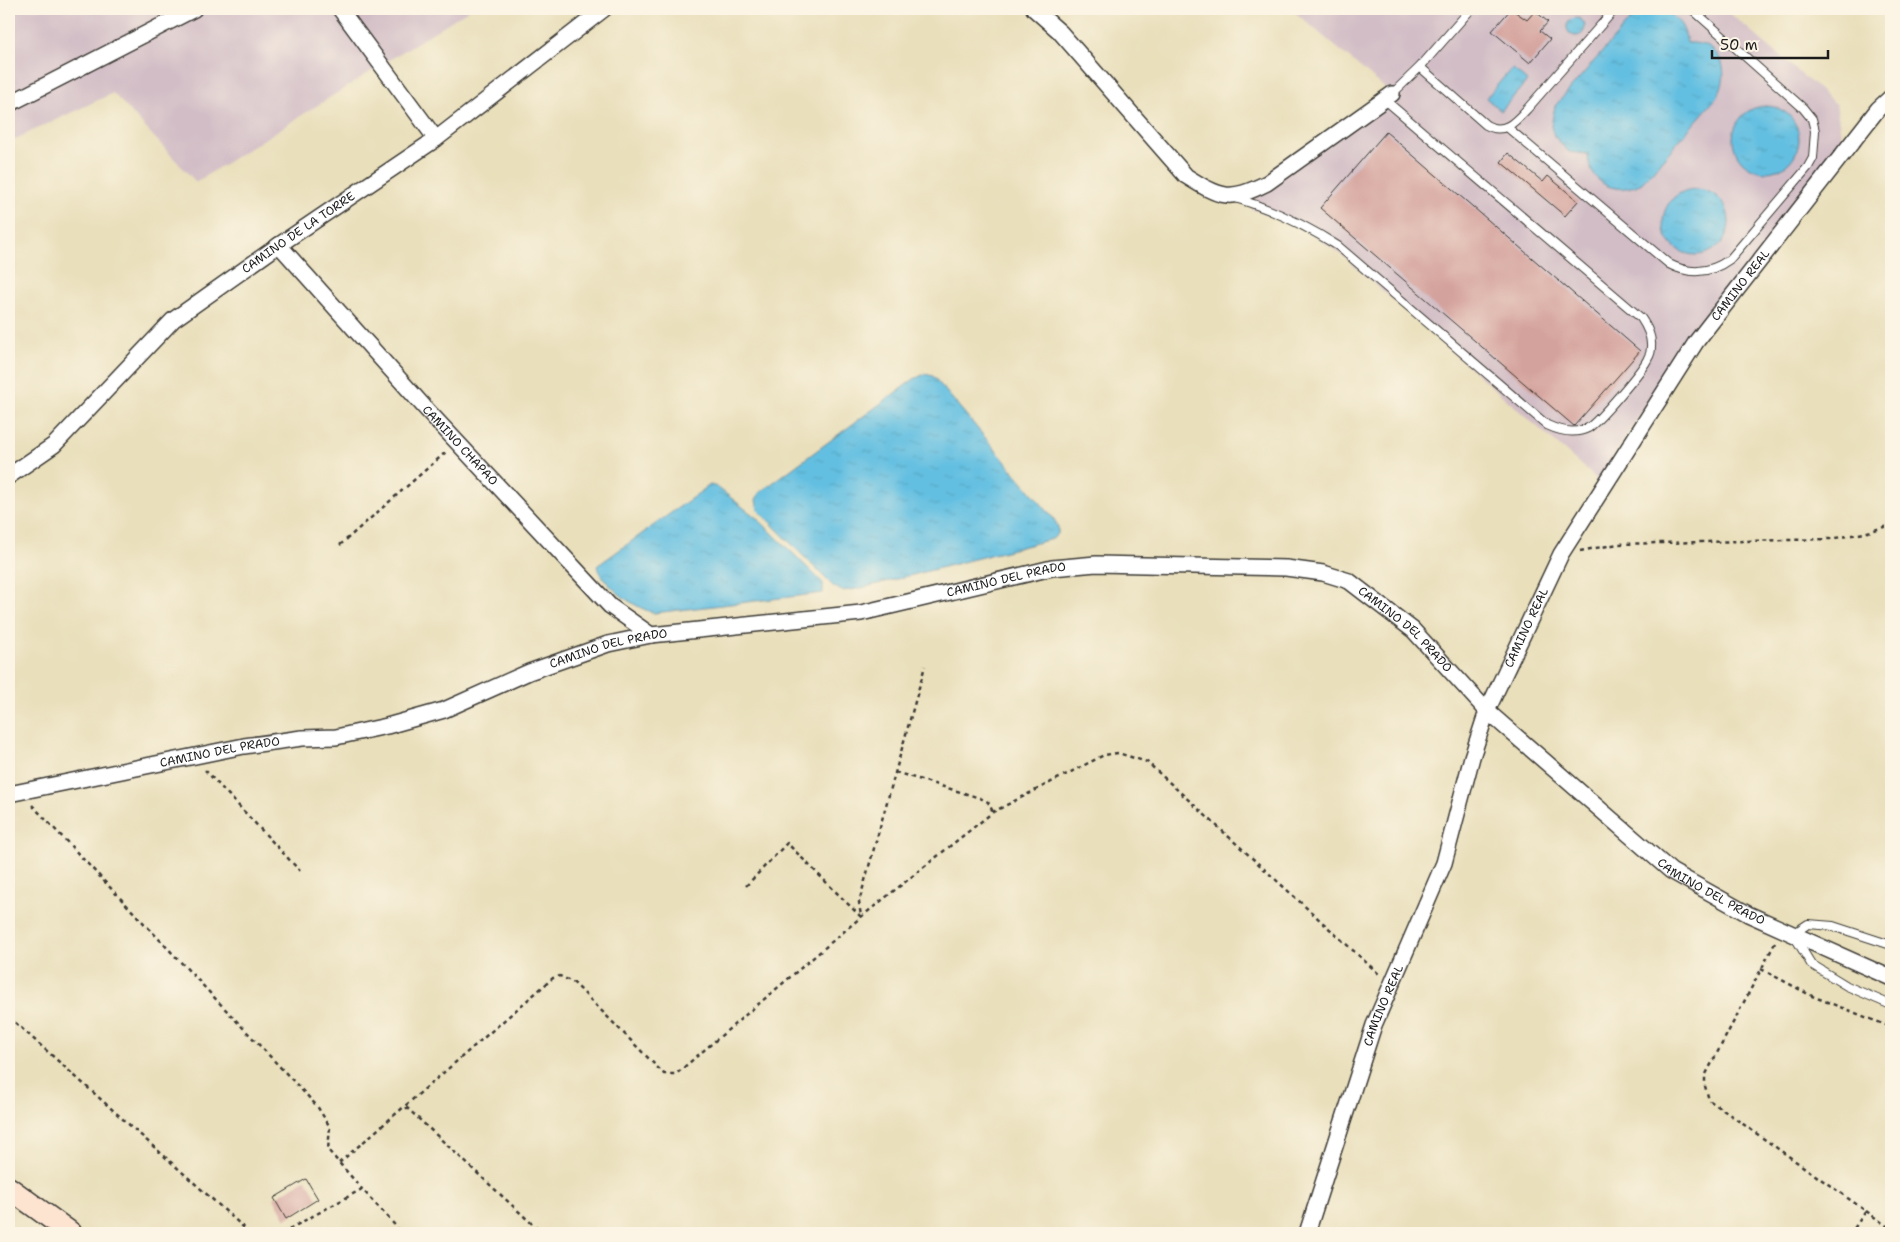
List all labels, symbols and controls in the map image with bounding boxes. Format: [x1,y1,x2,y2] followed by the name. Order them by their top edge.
[1712,28,1829,60] scale bar
[1720,35,1758,55] text: 50 m
[238,188,358,277] street label: CAMINO DE LA TORRE
[1707,246,1773,324] street label: CAMINO REAL
[419,402,501,489] street label: CAMINO CHAPAO
[945,559,1067,601] street label: CAMINO DEL PRADO
[1355,583,1456,676] street label: CAMINO DEL PRADO
[1501,585,1552,670] street label: CAMINO REAL
[547,625,668,672] street label: CAMINO DEL PRADO
[158,733,281,771] street label: CAMINO DEL PRADO
[1654,855,1767,929] street label: CAMINO DEL PRADO
[1360,962,1407,1048] street label: CAMINO REAL

